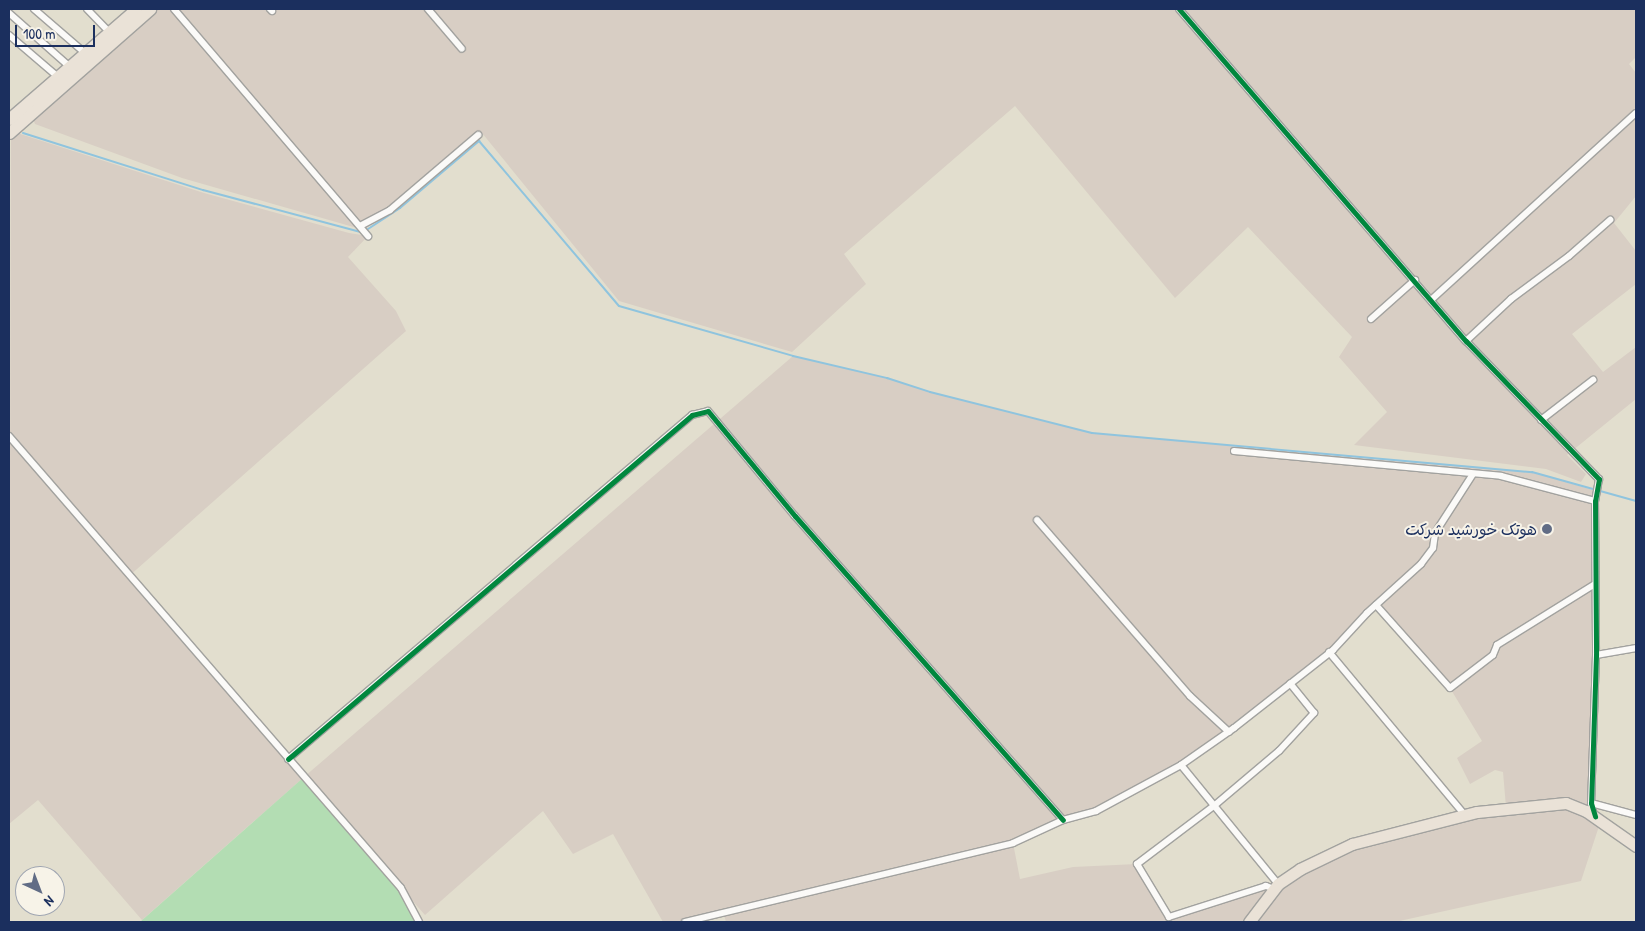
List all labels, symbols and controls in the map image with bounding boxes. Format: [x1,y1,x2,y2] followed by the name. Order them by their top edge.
[18,15,98,47] scale bar
[23,23,56,44] text: 100 m
[1405,519,1537,539] place label: هوتک خورشید شرکت
[1541,523,1553,535] marker: هوتک خورشید شرکت
[15,866,65,916] north arrow
[41,892,59,911] text: N

